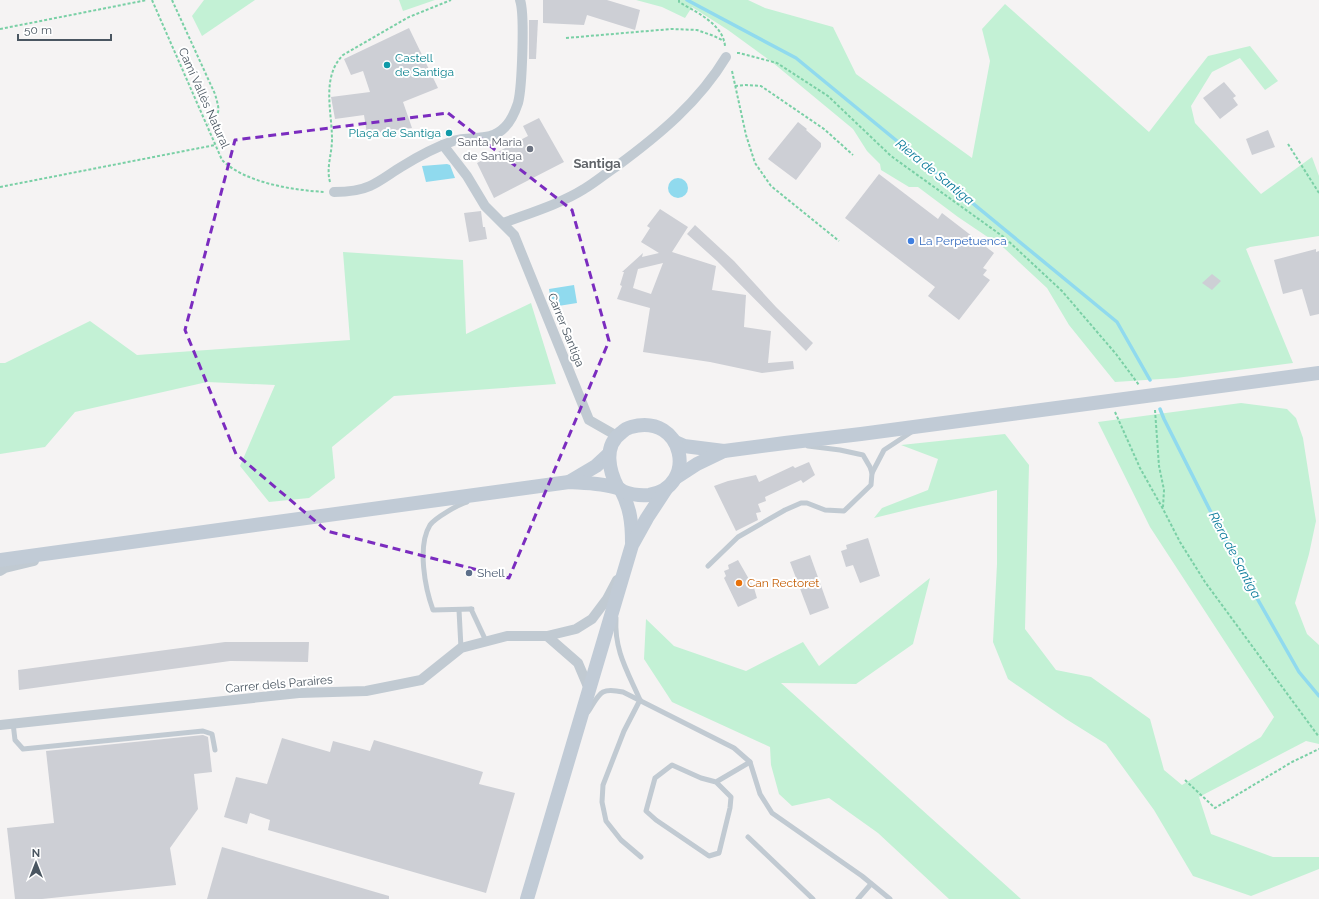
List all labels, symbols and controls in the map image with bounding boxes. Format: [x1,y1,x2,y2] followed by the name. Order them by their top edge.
[18,16,111,42] scale bar
[24,23,52,37] text: 50 m
[176,46,233,151] street label: Camí Vallès Natural
[395,51,454,79] place label: Castell de Santiga
[382,60,392,70] marker: Castell de Santiga
[349,126,441,140] place label: Plaça de Santiga
[444,128,454,138] marker: Plaça de Santiga
[457,135,522,163] place label: Santa Maria de Santiga
[893,136,977,208] water label: Riera de Santiga
[525,144,535,154] marker: Santa Maria de Santiga
[573,156,621,171] district label: Santiga
[919,234,1007,248] place label: La Perpetuenca
[906,236,916,246] marker: La Perpetuenca
[545,291,587,369] street label: Carrer Santiga
[1206,509,1264,601] water label: Riera de Santiga
[477,566,506,580] place label: Shell
[464,568,474,578] marker: Shell
[747,576,819,590] place label: Can Rectoret
[734,578,744,588] marker: Can Rectoret
[225,672,334,696] street label: Carrer dels Paraires
[16,843,56,883] north arrow
[32,847,40,860] text: N

